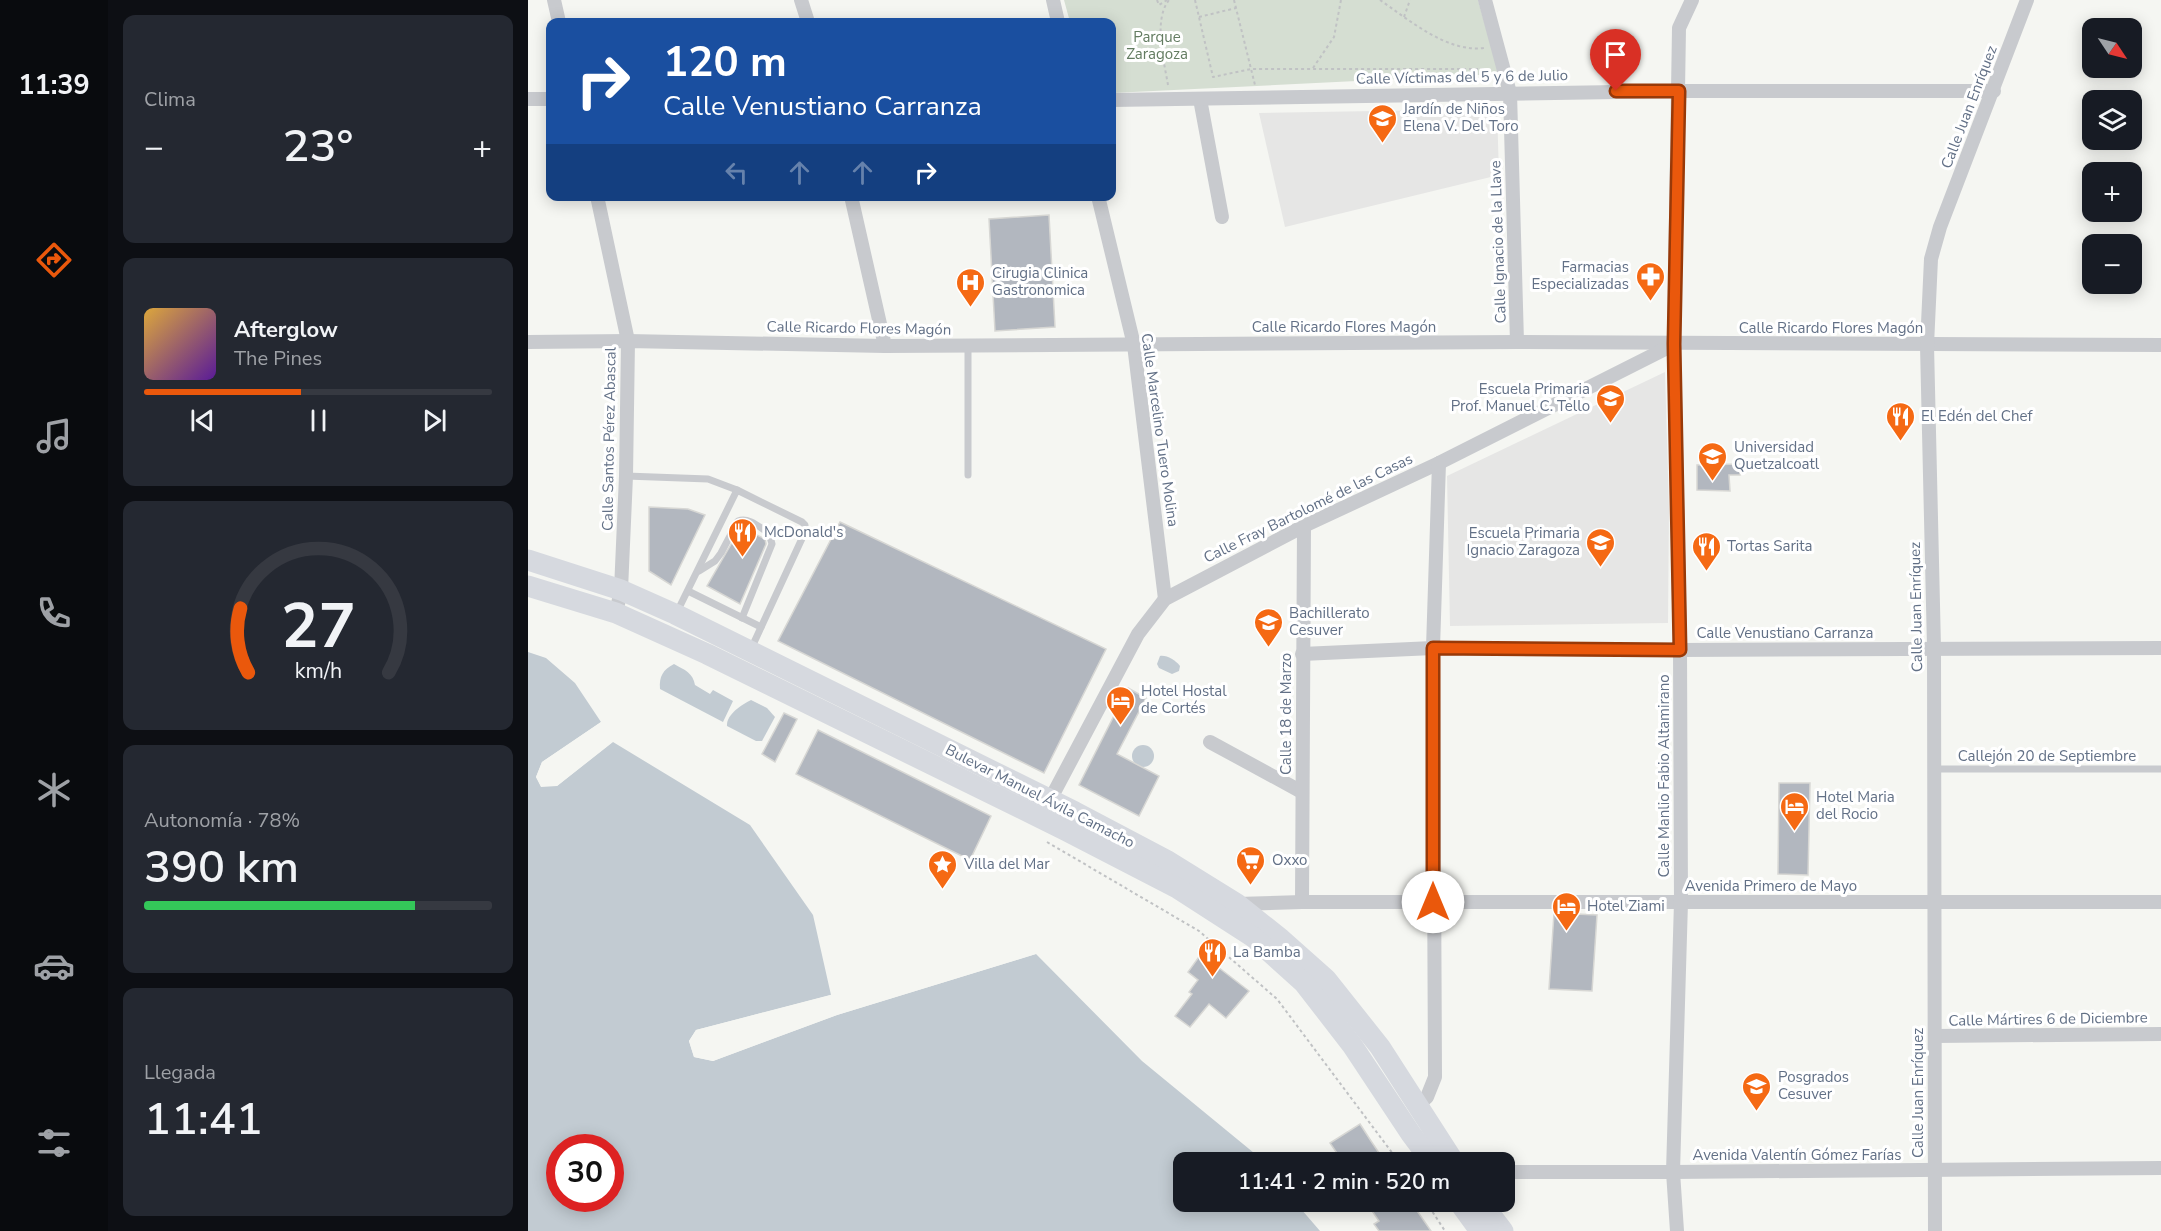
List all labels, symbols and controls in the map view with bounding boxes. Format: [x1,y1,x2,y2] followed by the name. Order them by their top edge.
[2082,18,2142,78] north arrow
[2082,18,2142,294] map controls
[1126,27,1188,64] park label: Parque Zaragoza
[1590,29,1641,91] pin
[663,34,787,91] text: 120 m
[1599,38,1632,71] icon: arrive
[564,42,642,120] icon: right
[1936,43,2002,171] street label: Calle Juan Enríquez
[1356,65,1568,89] street label: Calle Víctimas del 5 y 6 de Julio
[18,67,90,104] text: 11:39
[144,86,196,113] text: Clima
[663,88,982,125] text: Calle Venustiano Carranza
[2082,90,2142,150] button: layers
[1402,99,1518,136] place label: Jardín de Niños Elena V. Del Toro
[1366,102,1398,144] school or university icon: Jardín de Niños Elena V. Del Toro
[283,116,353,177] text: 23°
[144,125,164,170] text: −
[472,125,492,170] text: +
[720,156,753,189] icon: left
[783,156,816,189] icon: ahead
[846,156,879,189] icon: ahead
[909,156,942,189] icon: right
[1485,160,1511,324] street label: Calle Ignacio de la Llave
[2082,162,2142,222] button: +
[2082,234,2142,294] button: −
[33,239,75,281] icon: directions
[1531,257,1629,294] place label: Farmacias Especializadas
[1634,260,1666,302] pharmacy icon: Farmacias Especializadas
[992,263,1088,300] place label: Cirugia Clinica Gastronomica
[955,266,987,308] hospital icon: Cirugia Clinica Gastronomica
[234,315,338,345] text: Afterglow
[766,316,952,340] street label: Calle Ricardo Flores Magón
[1252,317,1436,337] street label: Calle Ricardo Flores Magón
[1739,318,1923,338] street label: Calle Ricardo Flores Magón
[1137,332,1183,528] street label: Calle Marcelino Tuero Molina
[234,345,322,372] text: The Pines
[597,346,621,531] street label: Calle Santos Pérez Abascal
[1451,379,1590,416] place label: Escuela Primaria Prof. Manuel C. Tello
[1595,382,1627,424] school or university icon: Escuela Primaria Prof. Manuel C. Tello
[1884,400,1916,442] restaurant icon: El Edén del Chef
[186,404,219,437] icon: previous
[302,404,335,437] icon: pause
[418,404,451,437] icon: next
[1921,406,2033,426] place label: El Edén del Chef
[33,415,75,457] icon: music
[1734,437,1820,474] place label: Universidad Quetzalcoatl
[1697,440,1729,482] school or university icon: Universidad Quetzalcoatl
[1200,449,1416,567] street label: Calle Fray Bartolomé de las Casas
[727,516,759,558] restaurant icon: McDonald's
[764,522,843,542] place label: McDonald's
[1467,523,1580,560] place label: Escuela Primaria Ignacio Zaragoza
[1585,526,1617,568] school or university icon: Escuela Primaria Ignacio Zaragoza
[1690,530,1722,572] restaurant icon: Tortas Sarita
[1727,536,1813,556] place label: Tortas Sarita
[1905,542,1927,672] street label: Calle Juan Enríquez
[281,584,355,669] text: 27
[33,592,75,634] icon: phone
[1289,603,1370,640] place label: Bachillerato Cesuver
[1252,606,1284,648] school or university icon: Bachillerato Cesuver
[1696,623,1874,643] street label: Calle Venustiano Carranza
[1276,653,1296,775] street label: Calle 18 de Marzo
[294,656,342,686] text: km/h
[1654,674,1674,878] street label: Calle Manlio Fabio Altamirano
[1141,681,1227,718] place label: Hotel Hostal de Cortés
[1104,684,1136,726] hotel icon: Hotel Hostal de Cortés
[942,739,1138,853] street label: Bulevar Manuel Ávila Camacho
[1958,746,2136,766] street label: Callejón 20 de Septiembre
[33,769,75,811] icon: climate
[1816,787,1895,824] place label: Hotel Maria del Rocio
[1779,790,1811,832] hotel icon: Hotel Maria del Rocio
[144,807,300,834] text: Autonomía · 78%
[144,837,299,898] text: 390 km
[1235,844,1267,886] supermarket icon: Oxxo
[927,848,959,890] place icon: Villa del Mar
[1272,850,1307,870] place label: Oxxo
[963,854,1050,874] place label: Villa del Mar
[1401,870,1465,934] position arrow
[1685,876,1857,896] street label: Avenida Primero de Mayo
[1550,890,1582,932] hotel icon: Hotel Ziami
[1587,896,1665,916] place label: Hotel Ziami
[1196,936,1228,978] restaurant icon: La Bamba
[1233,942,1301,962] place label: La Bamba
[33,945,75,987] icon: car
[1948,1007,2148,1031] street label: Calle Mártires 6 de Diciembre
[1908,1028,1928,1158] street label: Calle Juan Enríquez
[144,1059,216,1086] text: Llegada
[1778,1067,1849,1104] place label: Posgrados Cesuver
[1741,1070,1773,1112] school or university icon: Posgrados Cesuver
[144,1089,263,1150] text: 11:41
[33,1122,75,1164] icon: filters
[546,1134,624,1212] speed limit sign: 30
[1693,1145,1901,1165] street label: Avenida Valentín Gómez Farías
[1238,1167,1450,1197] text: 11:41 · 2 min · 520 m

